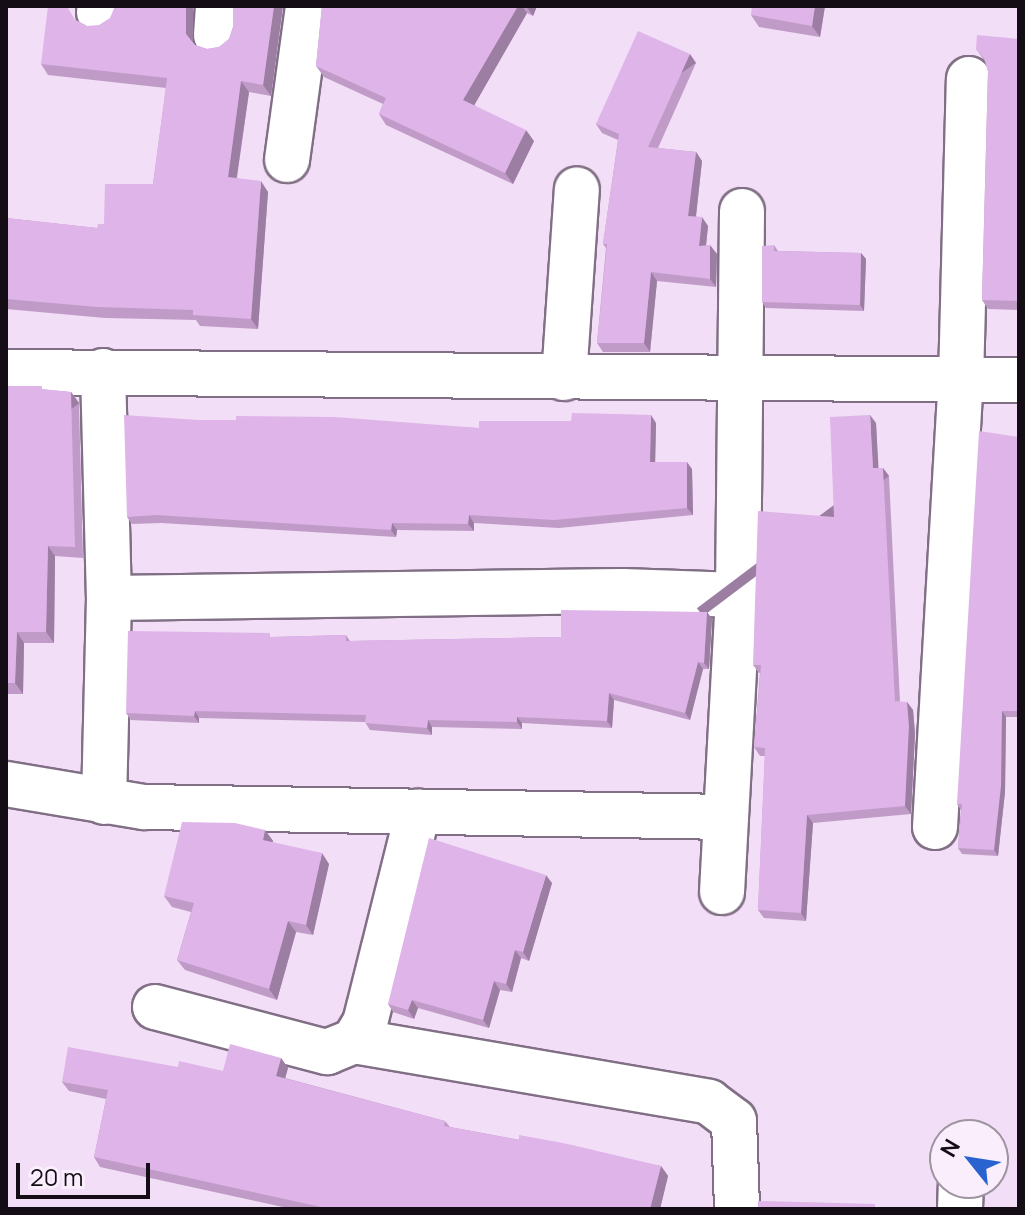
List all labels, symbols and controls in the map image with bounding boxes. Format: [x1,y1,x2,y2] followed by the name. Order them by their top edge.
[929,1119,1009,1199] north arrow
[933,1134,967,1162] text: N
[20,1147,154,1197] scale bar
[30,1160,83,1193] text: 20 m

